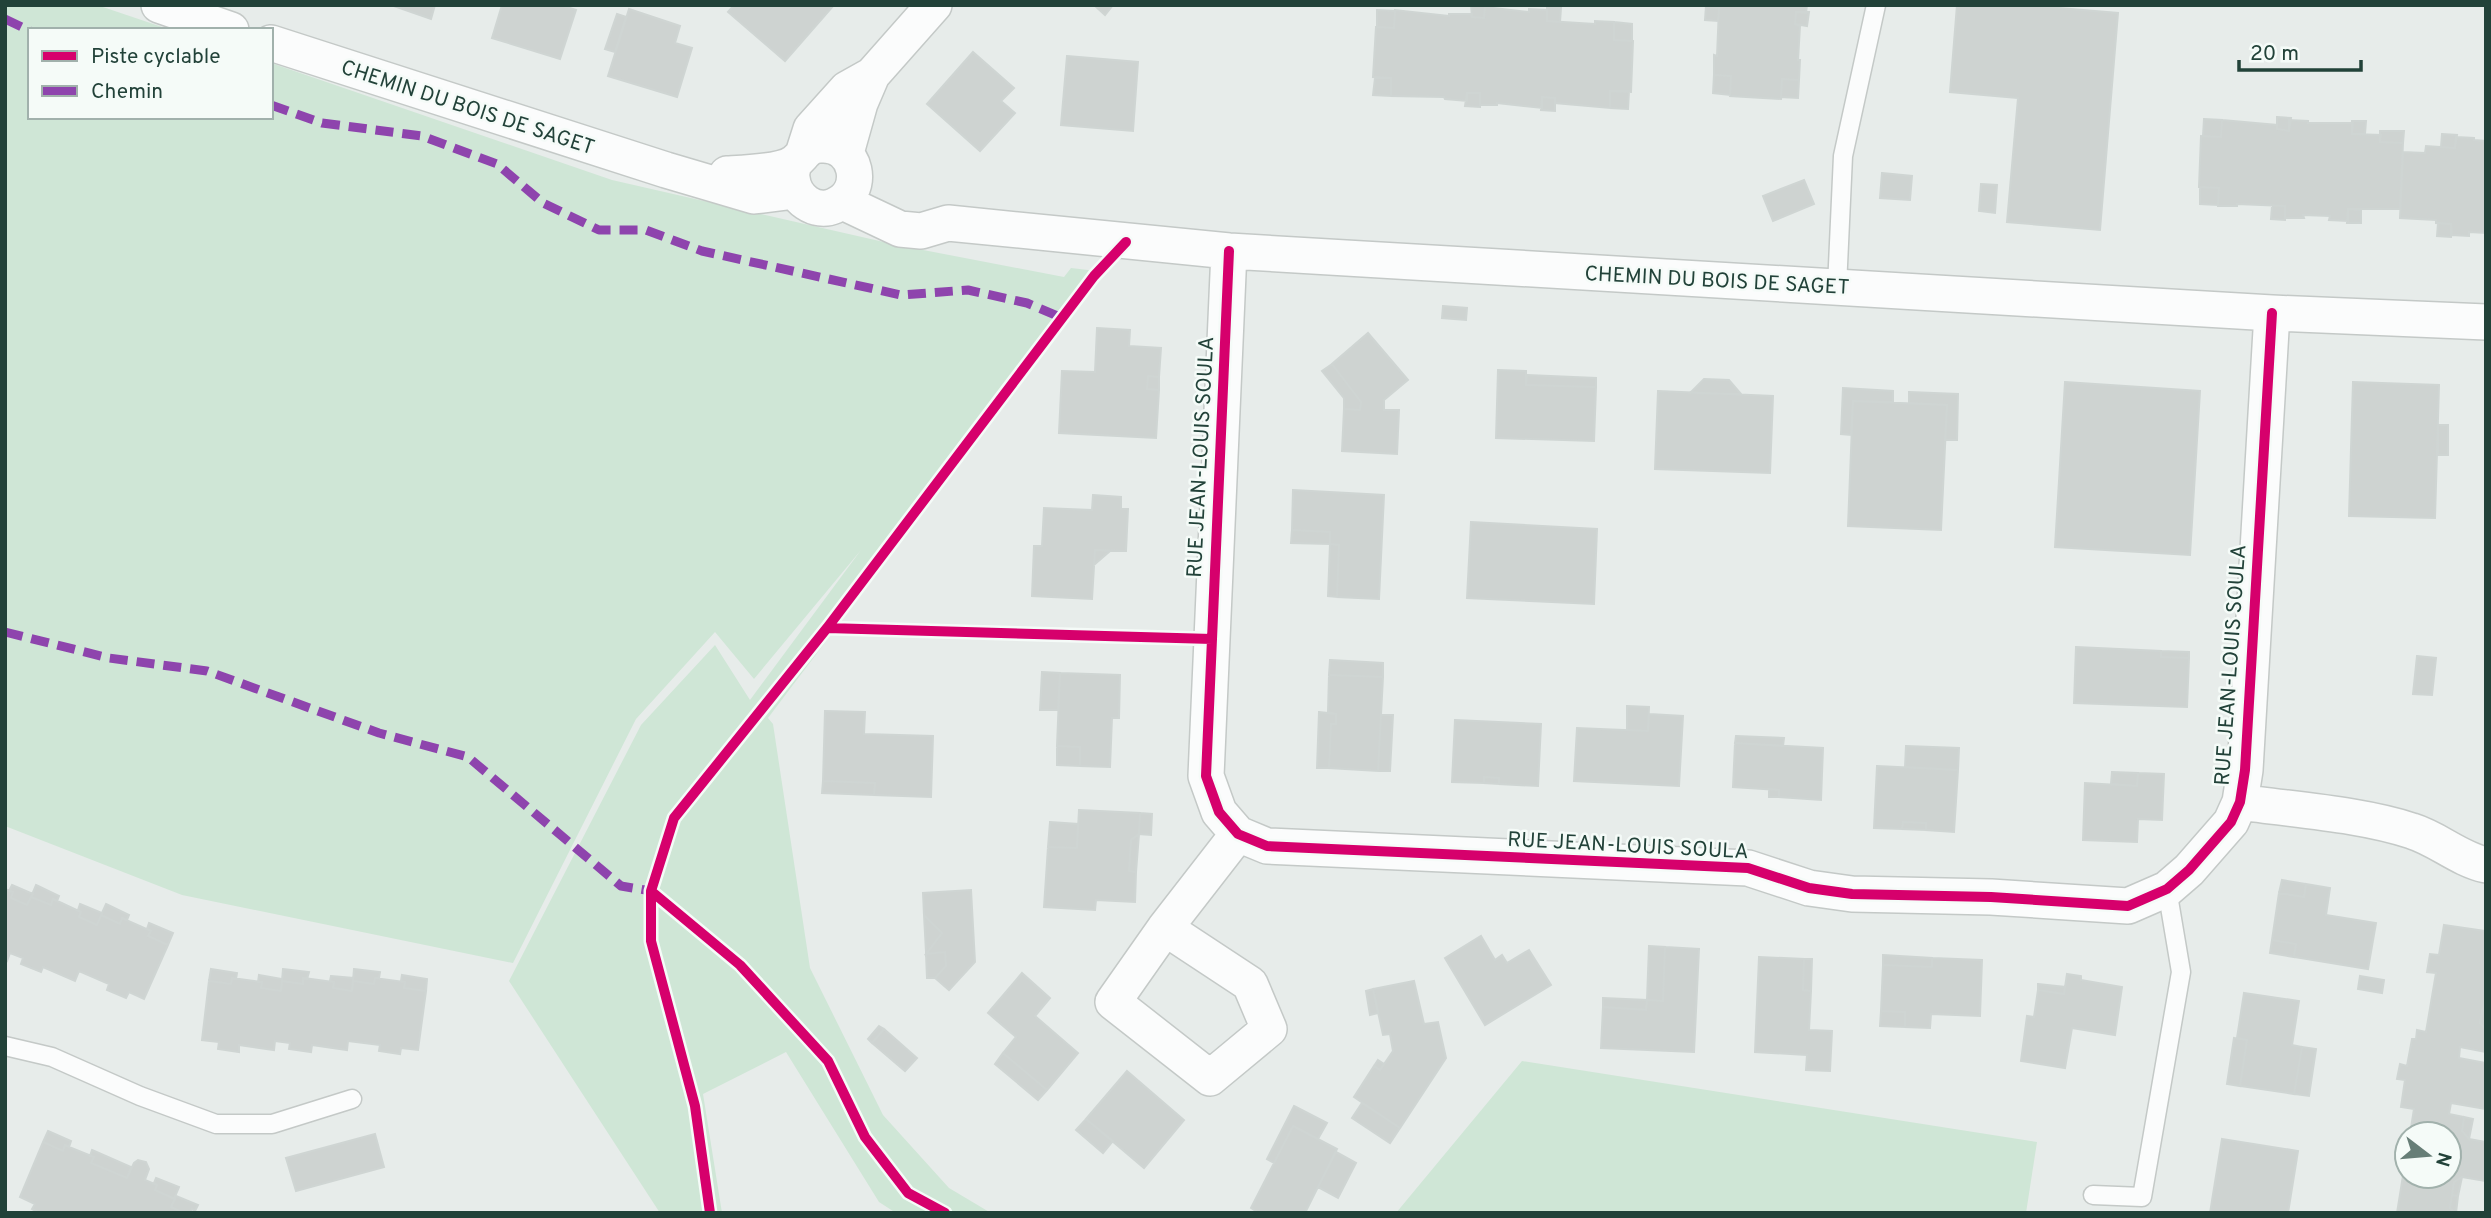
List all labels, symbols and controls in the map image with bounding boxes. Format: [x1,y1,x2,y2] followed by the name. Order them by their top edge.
[28,28,273,119] legend
[2239,28,2362,72] scale bar
[2250,41,2299,68] text: 20 m
[91,44,221,71] text: Piste cyclable
[337,55,598,162] street label: CHEMIN DU BOIS DE SAGET
[91,79,163,106] text: Chemin
[1584,261,1850,302] street label: CHEMIN DU BOIS DE SAGET
[1182,336,1221,578] street label: RUE JEAN-LOUIS SOULA
[2210,544,2253,786] street label: RUE JEAN-LOUIS SOULA
[1507,827,1749,866] street label: RUE JEAN-LOUIS SOULA
[2393,1120,2463,1190] north arrow
[2429,1149,2456,1169] text: N

